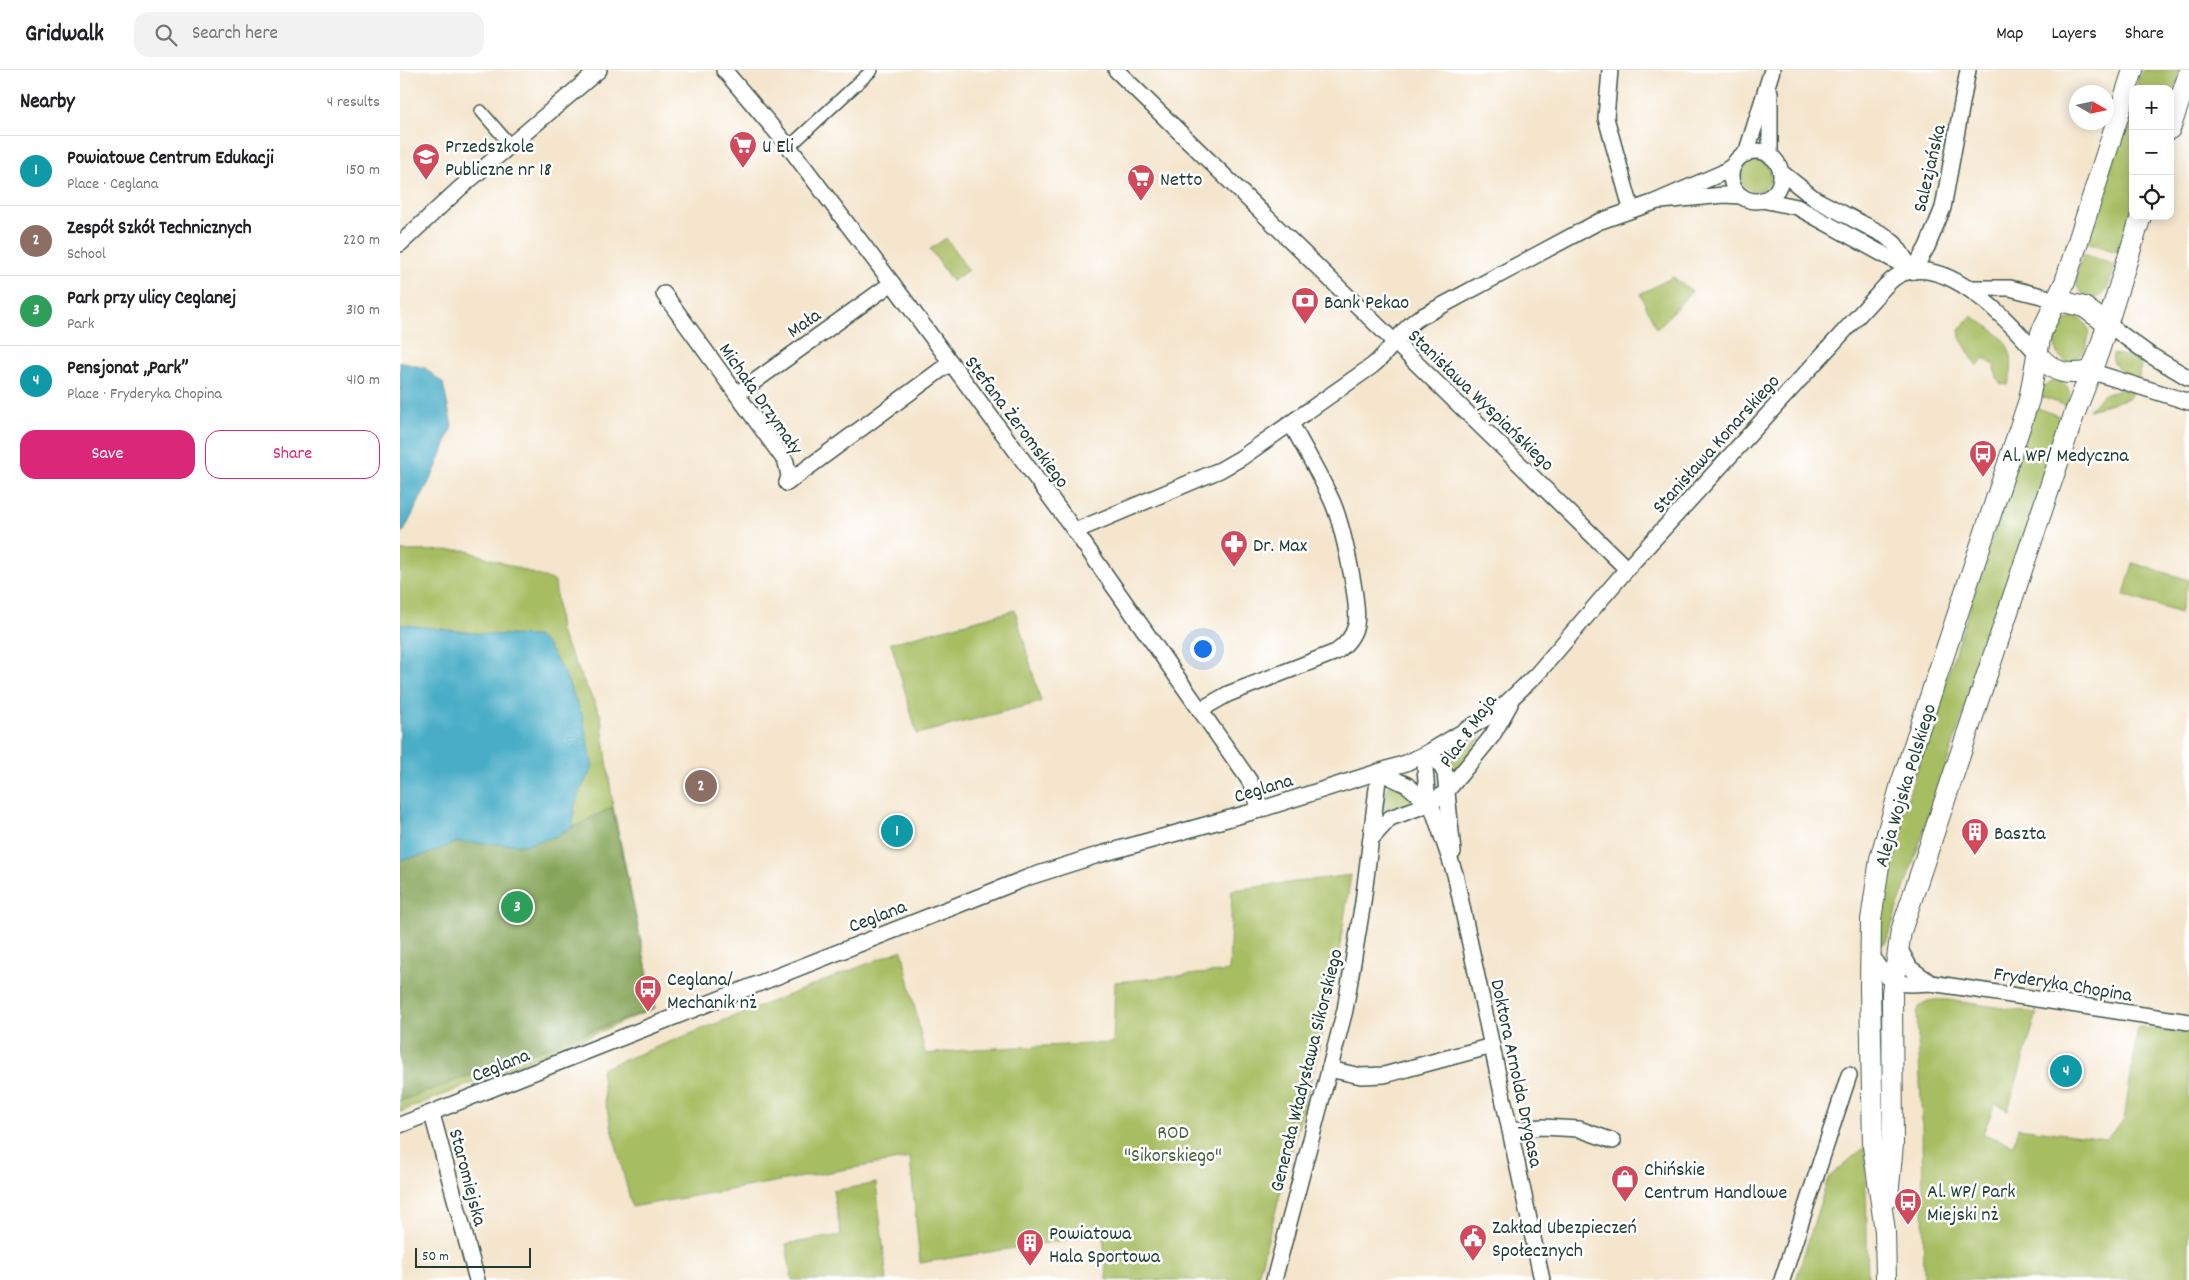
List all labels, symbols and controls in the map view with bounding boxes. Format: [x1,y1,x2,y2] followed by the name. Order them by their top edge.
[134,12,484,57] search box
[25,18,104,52] text: Gridwalk
[152,21,180,49] icon: search
[192,21,278,48] text: Search here
[1996,22,2023,47] text: Map
[2051,22,2097,47] text: Layers
[2125,22,2164,47] text: Share
[2069,85,2114,130] north arrow
[2129,85,2174,220] map controls
[2129,85,2174,130] button: +
[20,88,75,118] text: Nearby
[327,91,380,114] text: 4 results
[1907,121,1955,215] street label: Salezjańska
[728,130,758,169] supermarket icon: U Eli
[2129,130,2174,175] button: −
[445,134,552,185] place label: Przedszkole Publiczne nr 18
[762,134,794,162] place label: U Eli
[411,142,441,181] school or university icon: Przedszkole Publiczne nr 18
[67,146,274,173] text: Powiatowe Centrum Edukacji
[34,159,38,182] text: 1
[346,159,380,182] text: 150 m
[1126,163,1156,202] supermarket icon: Netto
[1160,167,1202,195] place label: Netto
[67,173,158,196] text: Place · Ceglana
[2129,175,2174,220] button: locate
[67,216,251,243] text: Zespół Szkół Technicznych
[33,229,40,252] text: 2
[343,229,380,252] text: 220 m
[67,243,106,266] text: School
[67,286,236,313] text: Park przy ulicy Ceglanej
[1290,286,1320,325] bank icon: Bank Pekao
[1324,290,1409,318] place label: Bank Pekao
[32,299,40,322] text: 3
[346,299,380,322] text: 310 m
[782,302,828,346] street label: Mała
[67,313,94,336] text: Park
[1400,324,1560,479] street label: Stanisława Wyspiańskiego
[711,338,809,462] street label: Michała Drzymały
[957,351,1075,495] street label: Stefana Żeromskiego
[67,356,188,383] text: Pensjonat „Park”
[33,369,39,392] text: 4
[346,369,380,392] text: 410 m
[1647,369,1788,521] street label: Stanisława Konarskiego
[67,383,222,406] text: Place · Fryderyka Chopina
[20,430,195,479] button: Save
[205,430,380,479] button: Share
[1968,439,1998,478] bus stop icon: Al. WP/ Medyczna
[2002,443,2129,471] place label: Al. WP/ Medyczna
[1219,529,1249,568] pharmacy icon: Dr. Max
[1253,533,1308,561] place label: Dr. Max
[1190,636,1216,662] your location
[1434,689,1505,774] street label: Plac 8 Maja
[1869,701,1945,871] street label: Aleja Wojska Polskiego
[685,767,717,805] pin: 2
[1231,767,1297,812] street label: Ceglana
[881,812,913,850] pin: 1
[1960,817,1990,856] building icon: Baszta
[1994,821,2046,849] place label: Baszta
[501,888,533,926] pin: 3
[845,894,912,942] street label: Ceglana
[1264,946,1352,1195] street label: Generała Władysława Sikorskiego
[1991,961,2134,1011] street label: Fryderyka Chopina
[667,967,757,1018] place label: Ceglana/ Mechanik nż
[633,974,663,1013] bus stop icon: Ceglana/ Mechanik nż
[1481,977,1549,1171] street label: Doktora Arnolda Drygasa
[468,1042,535,1091] street label: Ceglana
[2050,1052,2082,1090] pin: 4
[1124,1120,1222,1171] park label: ROD "Sikorskiego"
[440,1126,493,1230] street label: Staromiejska
[1644,1157,1787,1208] place label: Chińskie Centrum Handlowe
[1610,1164,1640,1203] shop icon: Chińskie Centrum Handlowe
[1927,1179,2016,1230] place label: Al. WP/ Park Miejski nż
[1893,1187,1923,1226] bus stop icon: Al. WP/ Park Miejski nż
[1492,1215,1637,1266] place label: Zakład Ubezpieczeń Społecznych
[1049,1221,1161,1272] place label: Powiatowa Hala Sportowa
[1458,1223,1488,1262] public building icon: Zakład Ubezpieczeń Społecznych
[1015,1228,1045,1267] building icon: Powiatowa Hala Sportowa
[415,1245,531,1268] scale bar
[422,1247,449,1267] text: 50 m

